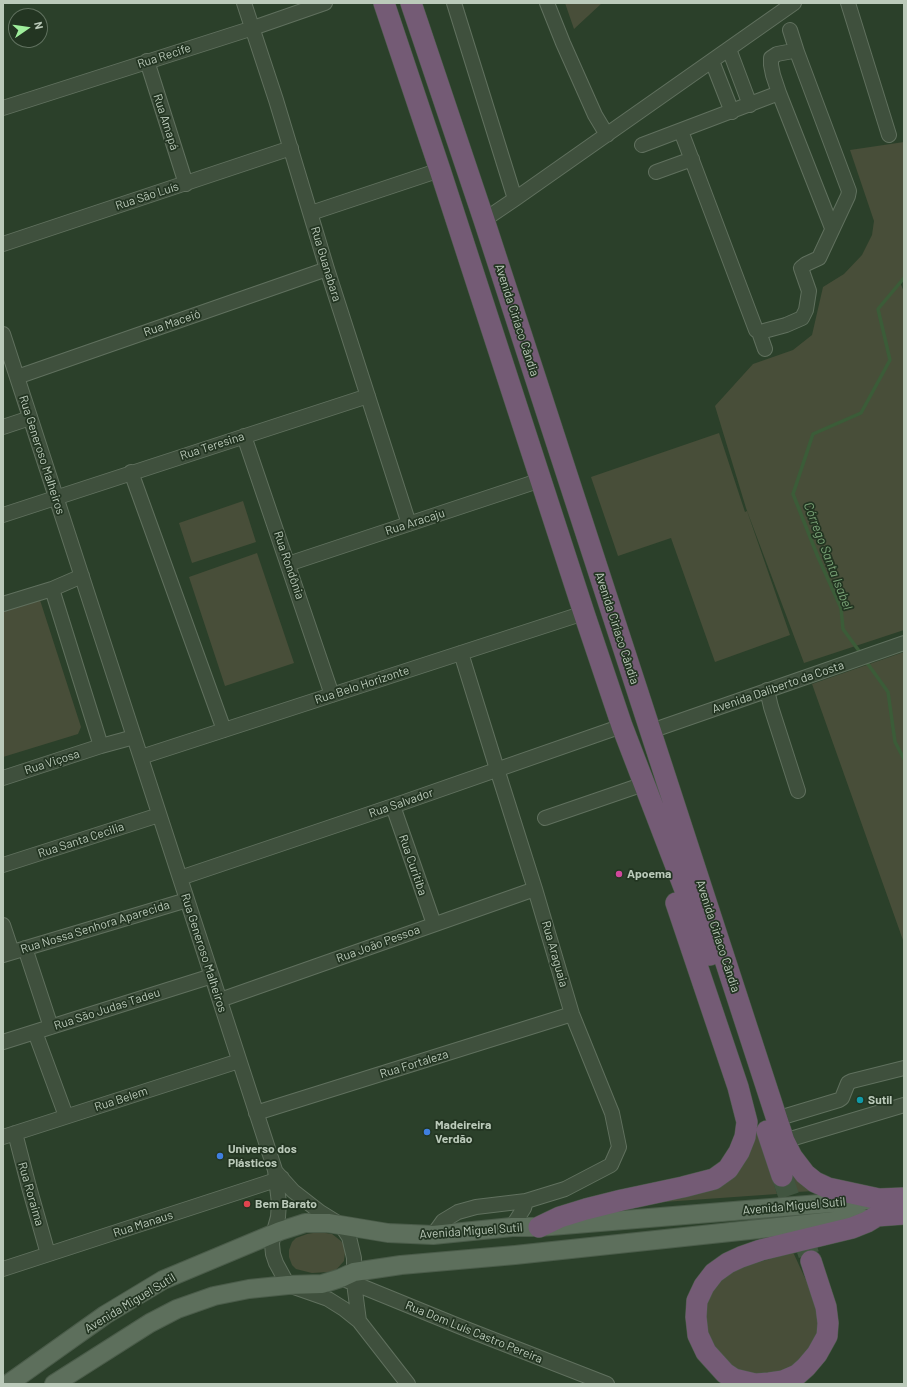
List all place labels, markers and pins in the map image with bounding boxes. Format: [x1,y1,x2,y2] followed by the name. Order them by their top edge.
[627,867,671,881] place label: Apoema
[614,869,624,879] marker: Apoema
[868,1093,892,1107] place label: Sutil
[855,1095,865,1105] marker: Sutil
[435,1118,491,1146] place label: Madeireira Verdão
[422,1127,432,1137] marker: Madeireira Verdão
[228,1142,297,1170] place label: Universo dos Plásticos
[215,1151,225,1161] marker: Universo dos Plásticos
[255,1197,317,1211] place label: Bem Barato
[242,1199,252,1209] marker: Bem Barato

